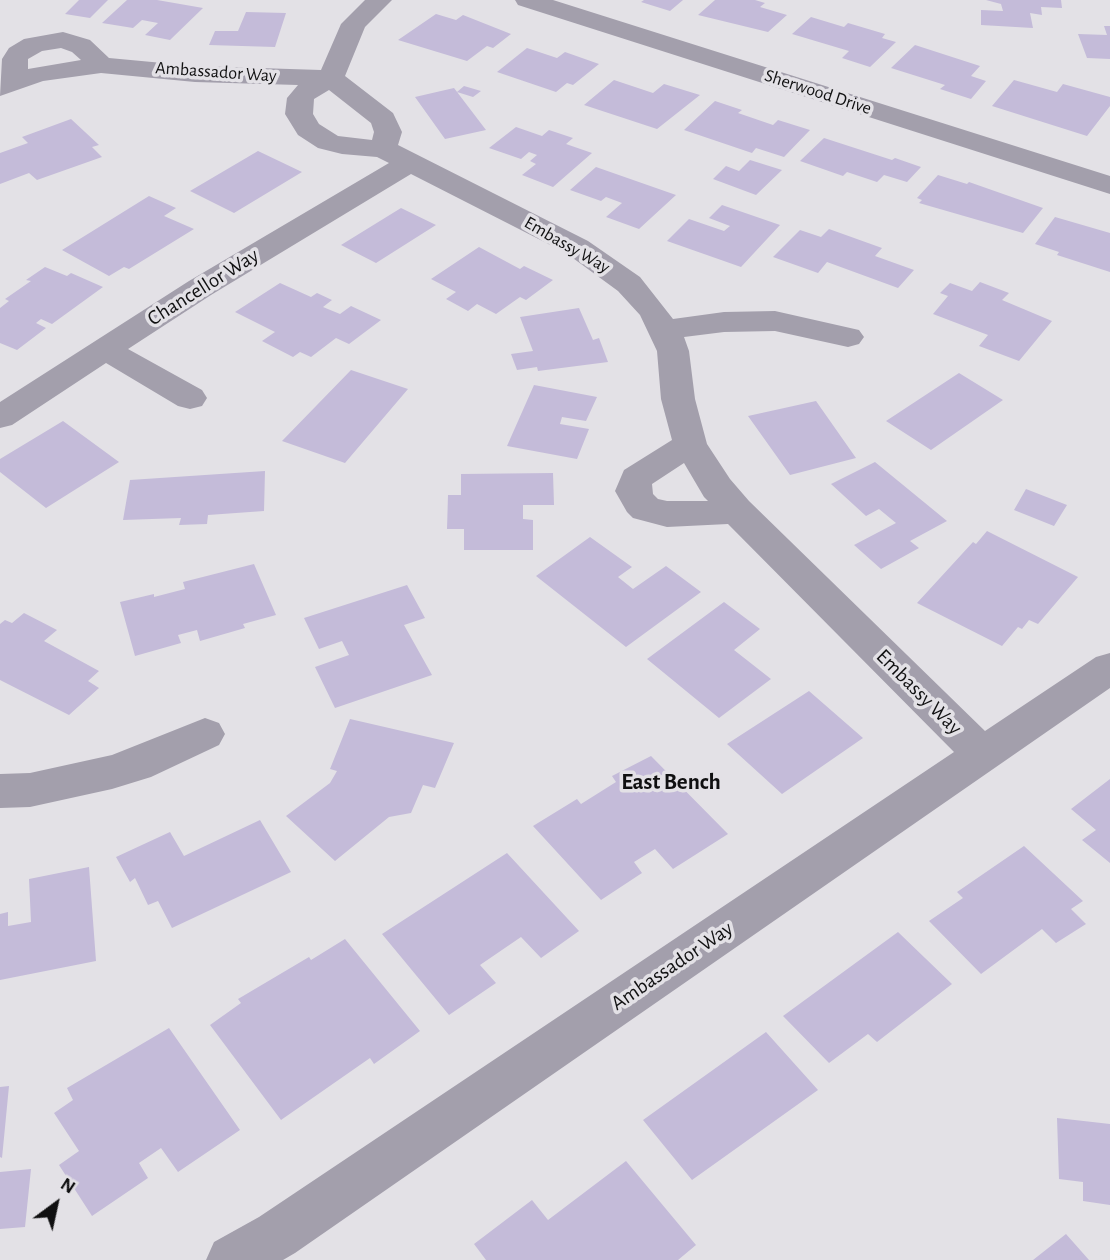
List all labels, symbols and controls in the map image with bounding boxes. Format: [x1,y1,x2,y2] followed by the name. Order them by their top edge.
[155,57,277,87] street label: Ambassador Way
[762,65,874,119] street label: Sherwood Drive
[520,212,614,278] street label: Embassy Way
[143,243,263,331] street label: Chancellor Way
[871,644,967,740] street label: Embassy Way
[621,768,721,796] district label: East Bench
[606,916,738,1016] street label: Ambassador Way
[21,1169,91,1239] north arrow
[57,1174,78,1198] text: N

